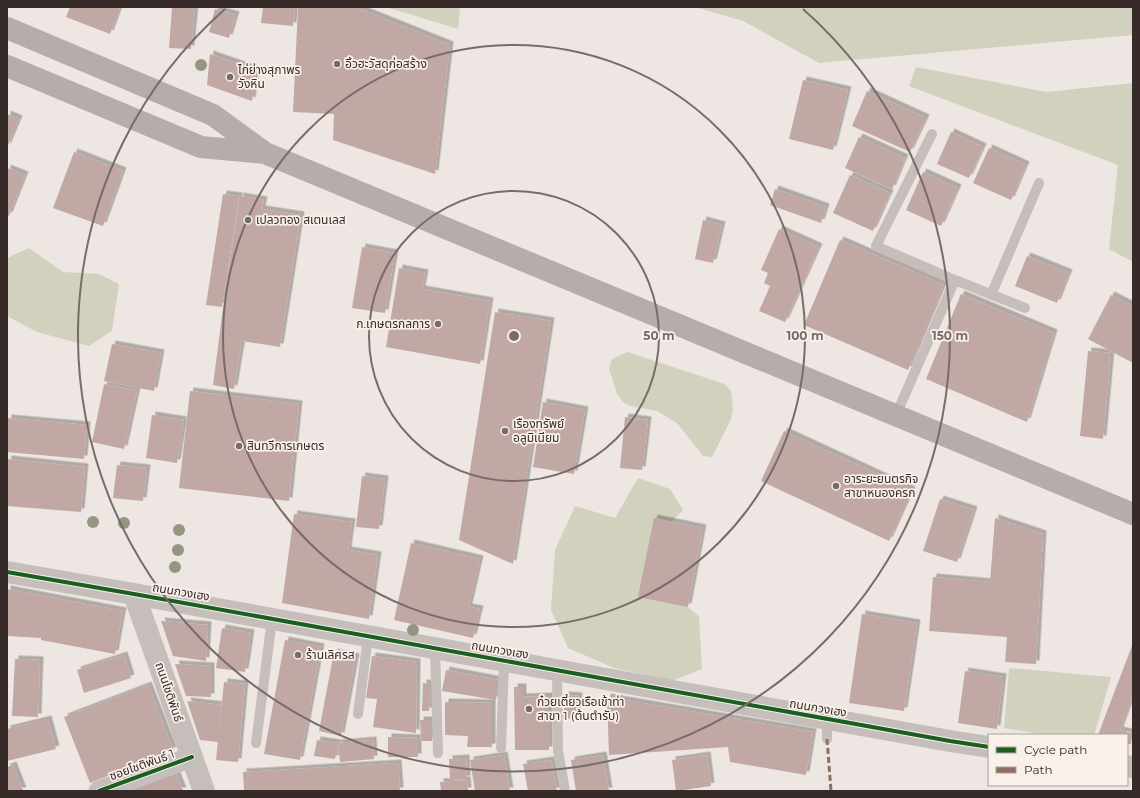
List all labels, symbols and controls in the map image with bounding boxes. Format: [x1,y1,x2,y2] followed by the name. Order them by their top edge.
[345,56,427,71] place label: อิ้วฮะวัสดุก่อสร้าง
[332,59,342,69] marker: อิ้วฮะวัสดุก่อสร้าง
[237,62,301,91] place label: ไก่ย่างสุภาพร วังหิน
[225,72,235,82] marker: ไก่ย่างสุภาพร วังหิน
[256,212,346,227] place label: เปลวทอง สเตนเลส
[243,215,253,225] marker: เปลวทอง สเตนเลส
[356,316,430,331] place label: ก.เกษตรกลการ
[433,319,443,329] marker: ก.เกษตรกลการ
[643,328,675,343] text: 50 m
[787,328,823,343] text: 100 m
[932,328,968,343] text: 150 m
[507,329,521,343] centre of rings
[513,416,564,445] place label: เรืองทรัพย์ อลูมิเนียม
[500,426,510,436] marker: เรืองทรัพย์ อลูมิเนียม
[247,438,324,453] place label: สินทวีการเกษตร
[234,441,244,451] marker: สินทวีการเกษตร
[844,471,918,500] place label: อาระยะยนตรกิจ สาขาหนองครก
[831,481,841,491] marker: อาระยะยนตรกิจ สาขาหนองครก
[151,579,211,604] street label: ถนนกวงเฮง
[470,637,530,662] street label: ถนนกวงเฮง
[306,647,355,662] place label: ร้านเลิศรส
[293,650,303,660] marker: ร้านเลิศรส
[152,660,187,724] street label: ถนนโชติพันธ์
[537,693,625,723] place label: ก๋วยเตี๋ยวเรือเข้าท่า สาขา 1 (ต้นตำรับ)
[788,695,848,720] street label: ถนนกวงเฮง
[524,704,534,714] marker: ก๋วยเตี๋ยวเรือเข้าท่า สาขา 1 (ต้นตำรับ)
[988,734,1128,786] legend
[1024,742,1087,757] text: Cycle path
[107,746,176,783] street label: ซอยโชติพันธ์ 1
[1024,762,1053,777] text: Path

